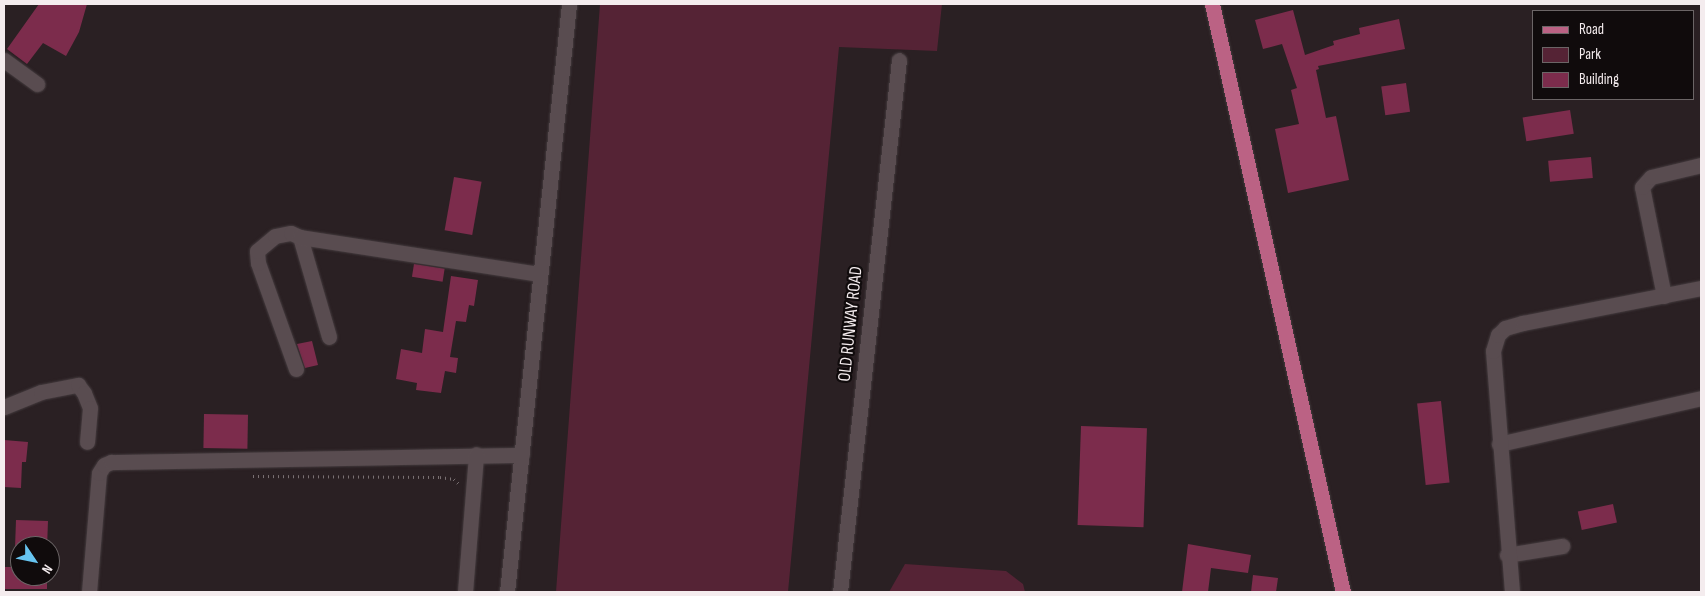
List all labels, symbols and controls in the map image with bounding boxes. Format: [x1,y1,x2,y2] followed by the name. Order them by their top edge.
[1532,10,1695,100] legend
[1579,20,1604,39] text: Road
[1579,45,1601,64] text: Park
[1579,70,1619,89] text: Building
[834,265,868,383] street label: OLD RUNWAY ROAD
[10,536,60,586] north arrow
[38,561,56,577] text: N

